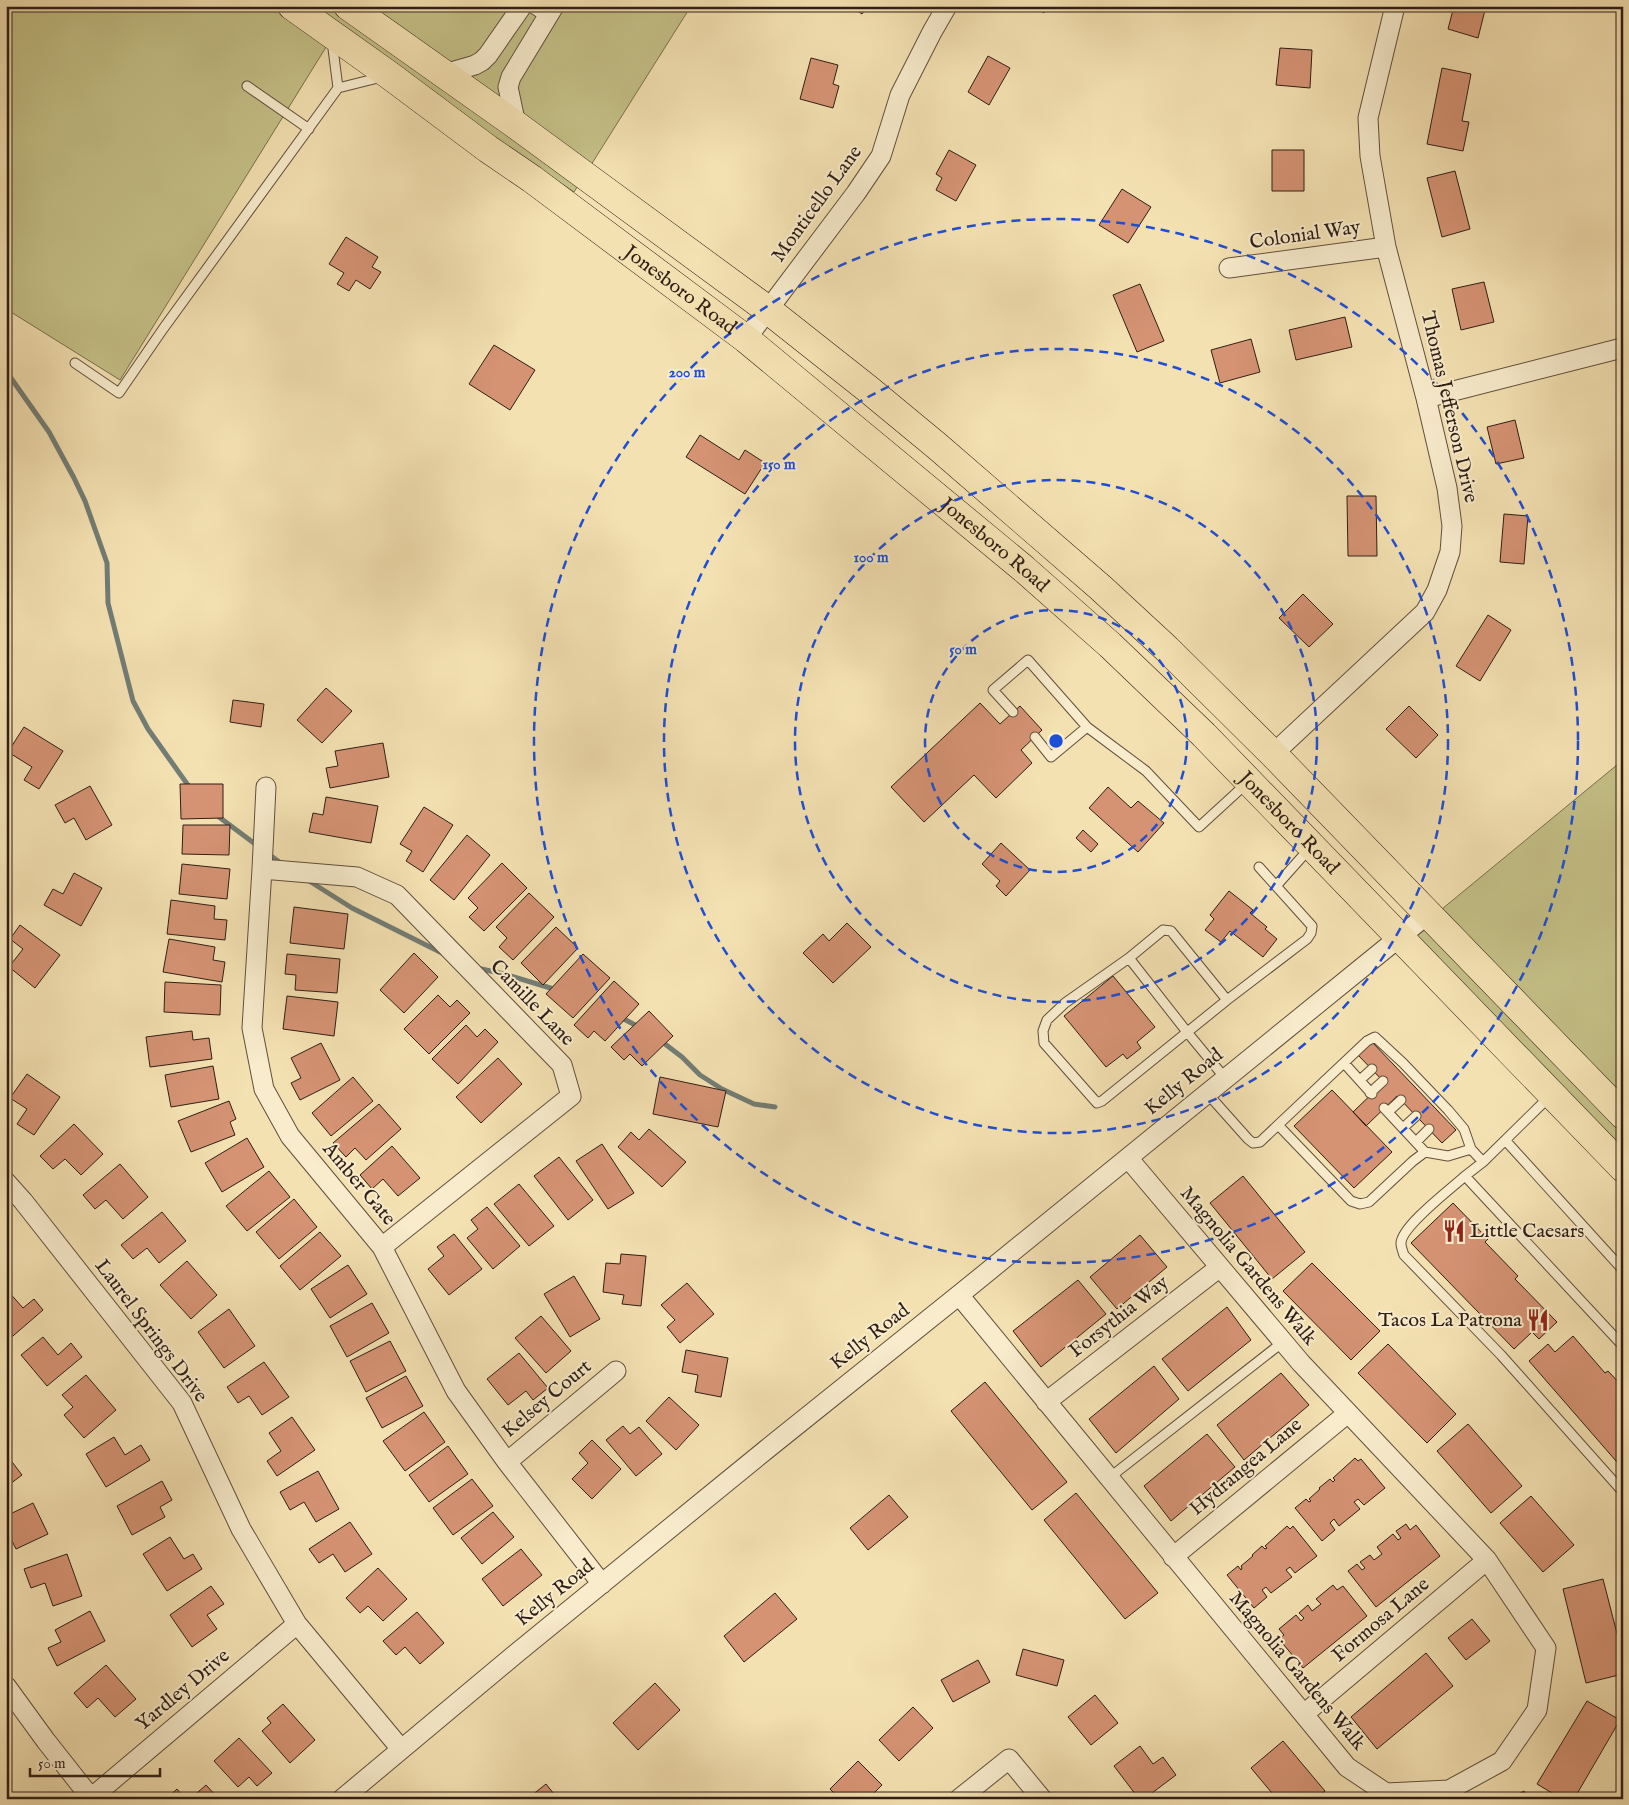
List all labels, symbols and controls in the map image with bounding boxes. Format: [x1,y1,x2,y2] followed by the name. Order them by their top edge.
[766,141,868,267] street label: Monticello Lane
[1248,215,1362,255] street label: Colonial Way
[617,238,742,340] street label: Jonesboro Road
[1415,309,1483,505] street label: Thomas Jefferson Drive
[669,363,706,382] text: 200 m
[762,455,796,474] text: 150 m
[934,491,1054,598] street label: Jonesboro Road
[853,548,889,567] text: 100 m
[949,640,977,659] text: 50 m
[1047,732,1065,750] centre of rings
[1232,764,1345,880] street label: Jonesboro Road
[485,954,579,1052] street label: Camille Lane
[1140,1043,1229,1121] street label: Kelly Road
[316,1136,401,1231] street label: Amber Gate
[1174,1181,1322,1351] street label: Magnolia Gardens Walk
[1441,1218,1467,1244] restaurant icon: Little Caesars
[1470,1219,1584,1244] place label: Little Caesars
[89,1254,213,1408] street label: Laurel Springs Drive
[1064,1270,1174,1364] street label: Forsythia Way
[825,1298,915,1376] street label: Kelly Road
[1525,1307,1551,1333] restaurant icon: Tacos La Patrona
[1378,1308,1522,1333] place label: Tacos La Patrona
[497,1354,597,1444] street label: Kelsey Court
[1185,1413,1307,1521] street label: Hydrangea Lane
[511,1554,600,1632] street label: Kelly Road
[1327,1572,1435,1668] street label: Formosa Lane
[1223,1586,1371,1756] street label: Magnolia Gardens Walk
[131,1643,235,1737] street label: Yardley Drive
[30,1745,160,1777] scale bar
[38,1754,66,1773] text: 50 m

